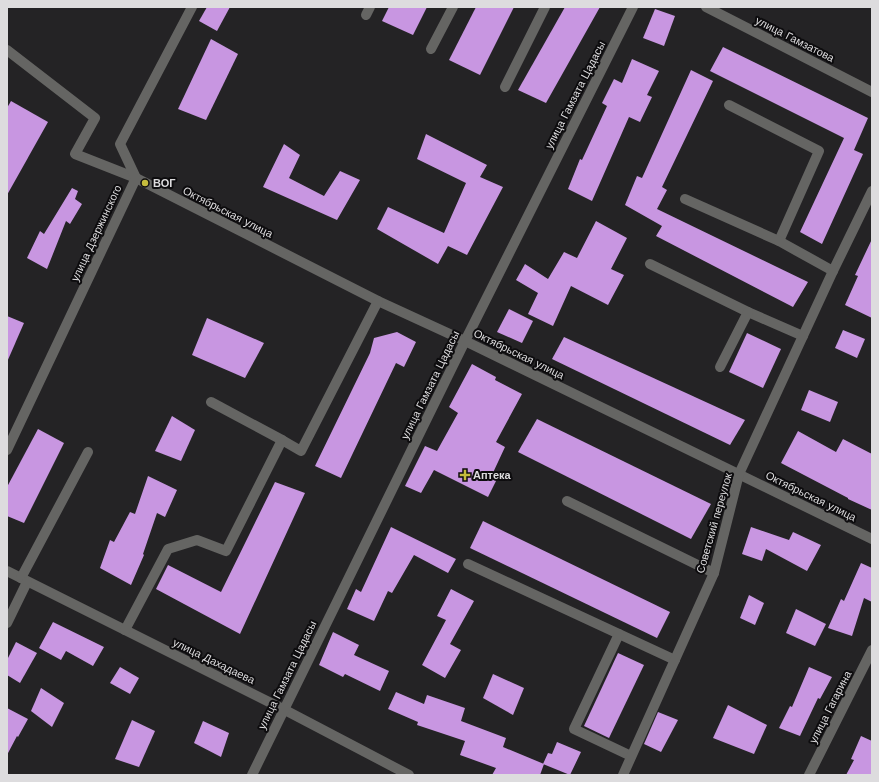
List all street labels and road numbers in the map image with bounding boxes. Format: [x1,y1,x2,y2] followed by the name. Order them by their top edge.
[753,14,837,65] street label: улица Гамзатова
[543,39,608,151] street label: улица Гамзата Цадасы
[68,183,125,284] street label: улица Дзержинского
[181,184,276,241] street label: Октябрьская улица
[471,327,567,382] street label: Октябрьская улица
[399,329,462,442] street label: улица Гамзата Цадасы
[763,469,859,524] street label: Октябрьская улица
[694,471,735,575] street label: Советский переулок
[256,619,319,732] street label: улица Гамзата Цадасы
[171,636,258,687] street label: улица Дахадаева
[807,668,855,746] street label: улица Гагарина

